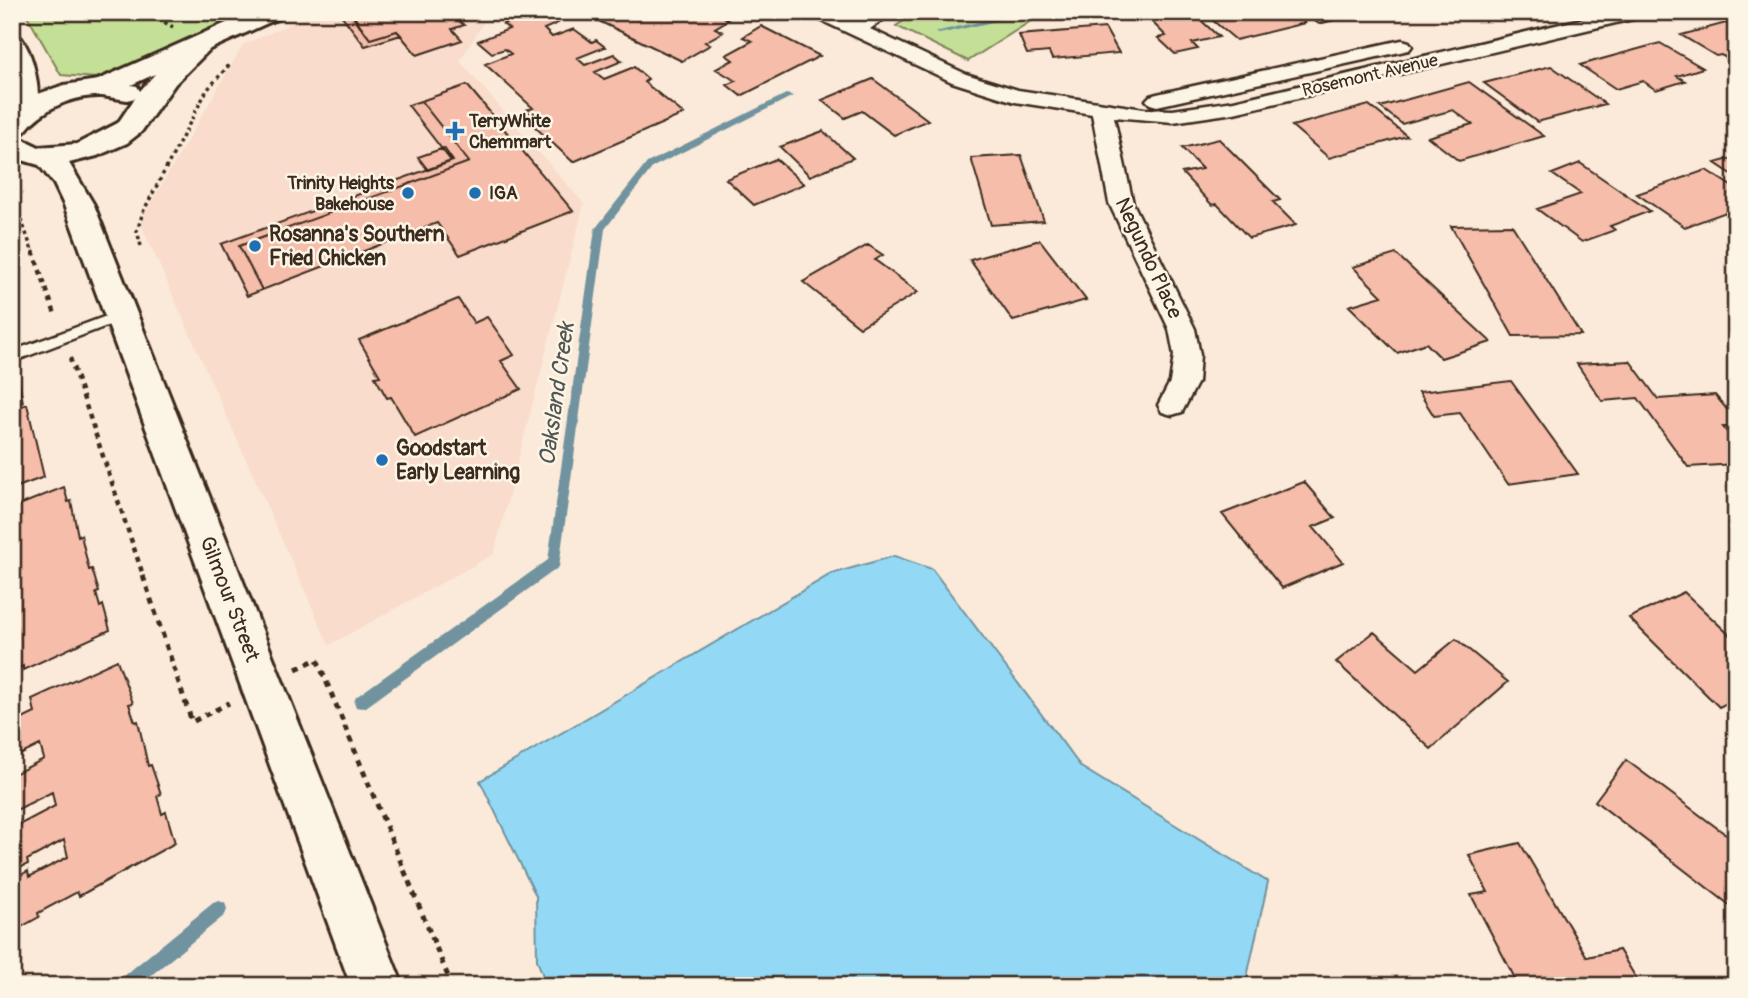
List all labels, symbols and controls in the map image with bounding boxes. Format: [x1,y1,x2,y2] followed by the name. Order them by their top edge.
[1300,49,1440,102] street label: Rosemont Avenue
[468,110,552,154] place label: TerryWhite Chemmart
[447,123,463,139] marker: TerryWhite Chemmart
[286,172,395,216] place label: Trinity Heights Bakehouse
[489,182,518,205] place label: IGA
[400,185,416,201] marker: Trinity Heights Bakehouse
[467,185,483,201] marker: IGA
[1109,193,1189,324] street label: Negundo Place
[269,221,445,272] place label: Rosanna's Southern Fried Chicken
[247,238,263,254] marker: Rosanna's Southern Fried Chicken
[532,318,581,467] water label: Oaksland Creek
[396,435,520,486] place label: Goodstart Early Learning
[374,452,390,468] marker: Goodstart Early Learning
[193,533,266,666] street label: Gilmour Street

